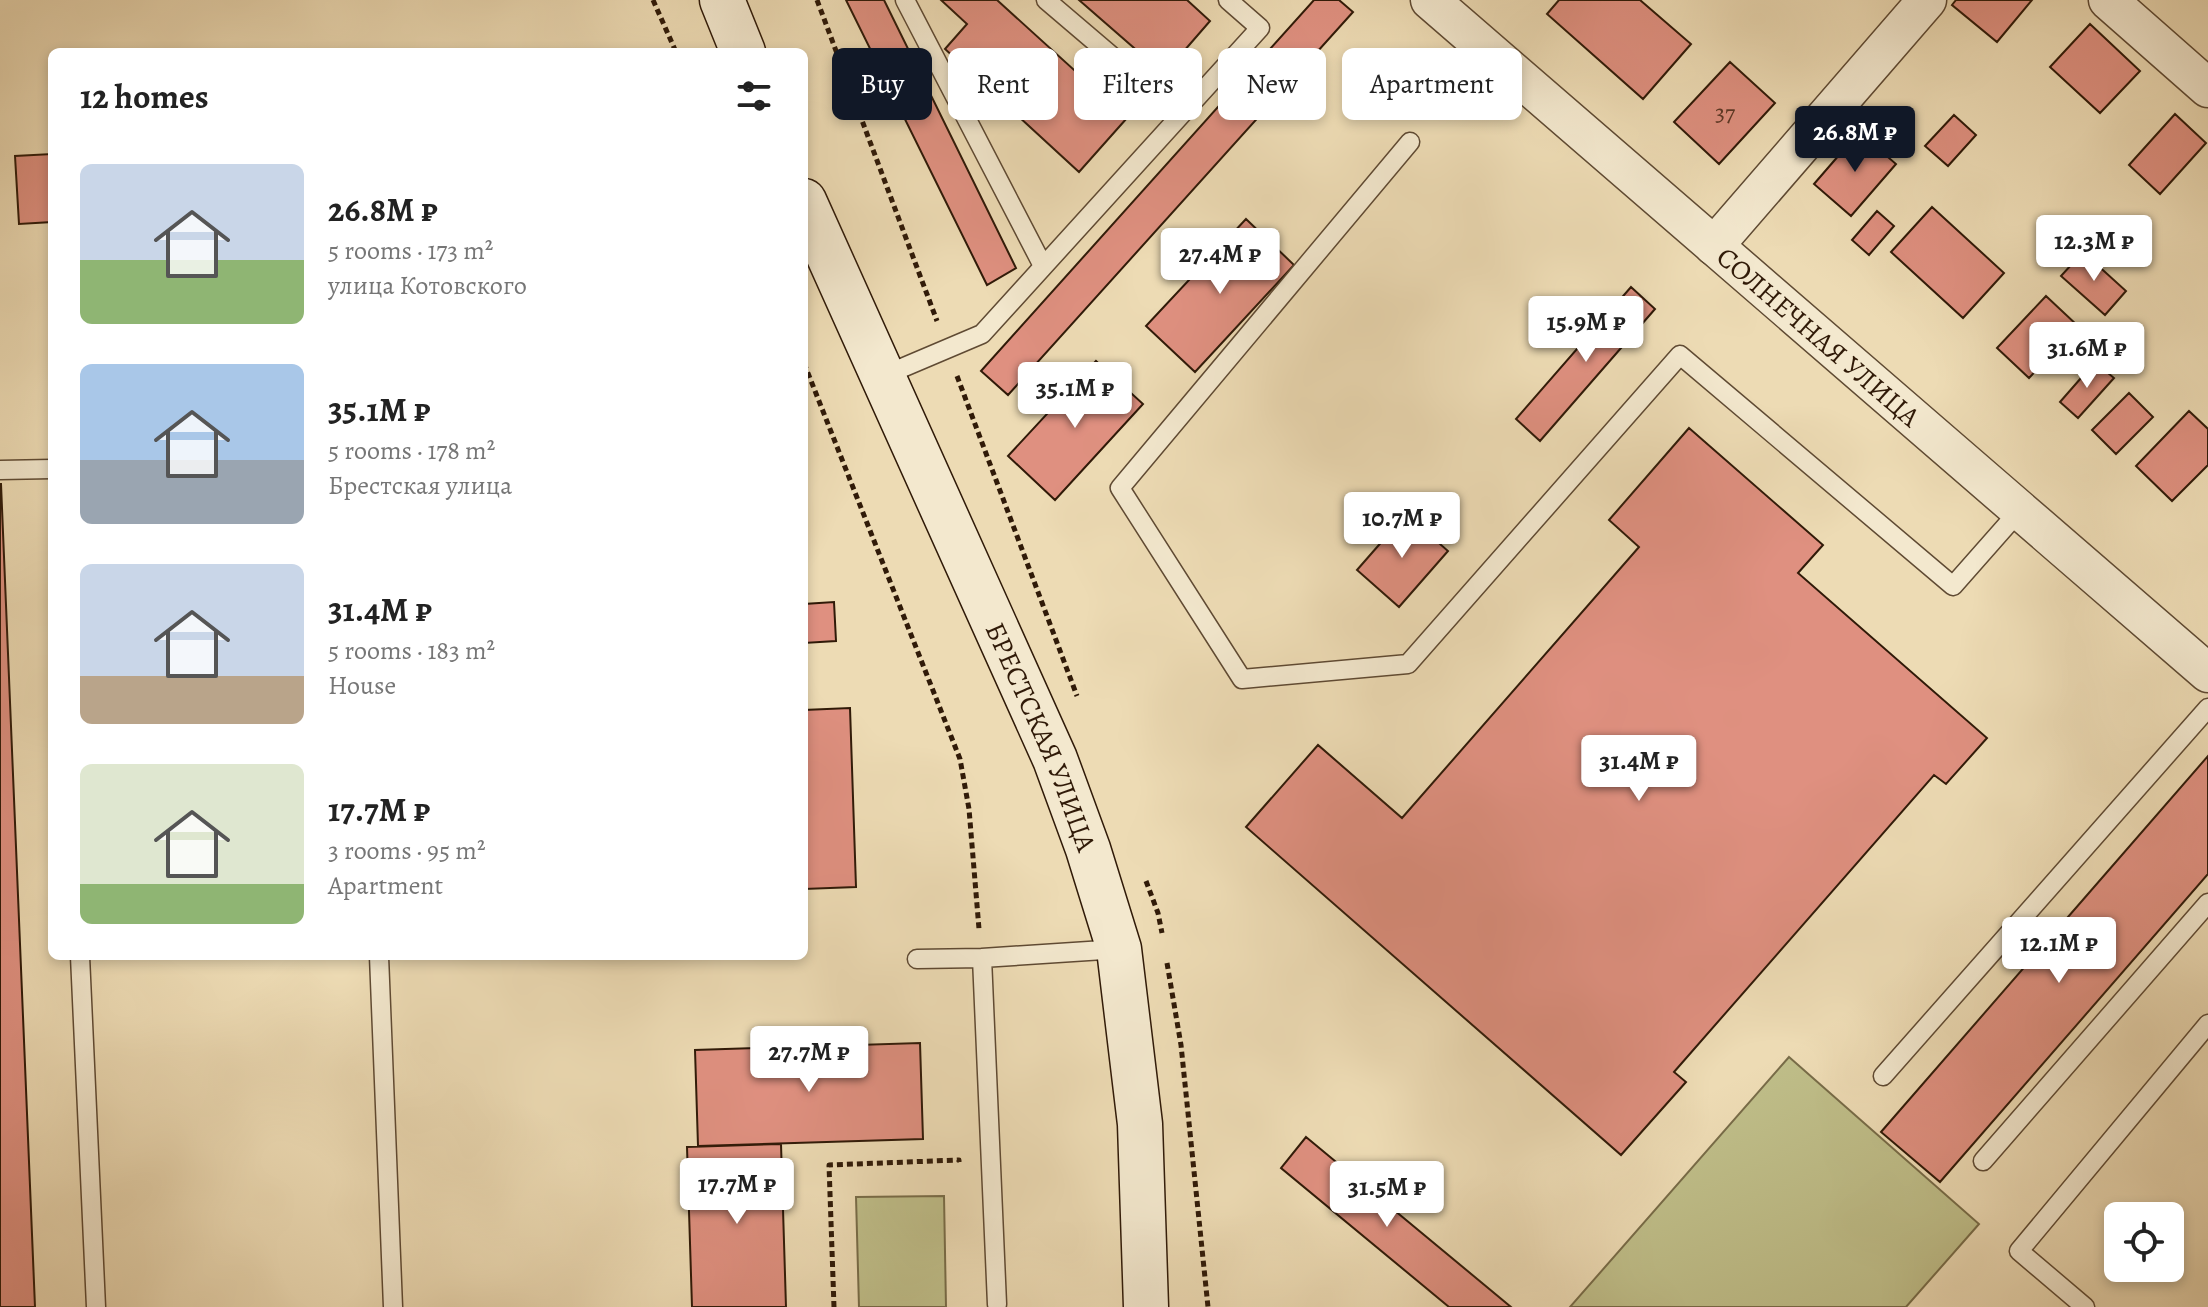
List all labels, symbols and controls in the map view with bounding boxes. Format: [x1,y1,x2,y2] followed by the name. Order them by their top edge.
[832,48,932,120] chip: Buy
[948,48,1058,120] chip: Rent
[1074,48,1202,120] chip: Filters
[1218,48,1326,120] chip: New
[1342,48,1522,120] chip: Apartment
[80,73,209,120] text: 12 homes
[732,74,776,118] icon: filters
[1715,97,1736,129] house number: 37
[1781,106,1929,174] pin: 26.8M ₽
[1813,114,1897,149] text: 26.8M ₽
[328,186,438,233] text: 26.8M ₽
[144,196,240,292] icon: home
[2020,215,2168,283] pin: 12.3M ₽
[2054,223,2134,258] text: 12.3M ₽
[1146,228,1294,296] pin: 27.4M ₽
[328,233,493,268] text: 5 rooms · 173 m²
[1179,236,1261,271] text: 27.4M ₽
[1708,238,1929,436] street label: СОЛНЕЧНАЯ УЛИЦА
[328,268,527,303] text: улица Котовского
[1512,296,1660,364] pin: 15.9M ₽
[1546,304,1626,339] text: 15.9M ₽
[2013,322,2161,390] pin: 31.6M ₽
[2047,330,2127,365] text: 31.6M ₽
[1001,362,1149,430] pin: 35.1M ₽
[1036,370,1114,405] text: 35.1M ₽
[328,386,430,433] text: 35.1M ₽
[144,396,240,492] icon: home
[328,433,495,468] text: 5 rooms · 178 m²
[328,468,512,503] text: Брестская улица
[1328,492,1476,560] pin: 10.7M ₽
[1362,500,1442,535] text: 10.7M ₽
[328,586,432,633] text: 31.4M ₽
[144,596,240,692] icon: home
[976,616,1105,857] street label: БРЕСТСКАЯ УЛИЦА
[328,633,495,668] text: 5 rooms · 183 m²
[328,668,396,703] text: House
[1565,735,1713,803] pin: 31.4M ₽
[1599,743,1679,778] text: 31.4M ₽
[328,786,430,833] text: 17.7M ₽
[144,796,240,892] icon: home
[328,833,485,868] text: 3 rooms · 95 m²
[328,868,443,903] text: Apartment
[1985,917,2133,985] pin: 12.1M ₽
[2020,925,2098,960] text: 12.1M ₽
[735,1026,883,1094] pin: 27.7M ₽
[768,1034,850,1069] text: 27.7M ₽
[663,1158,811,1226] pin: 17.7M ₽
[1313,1161,1461,1229] pin: 31.5M ₽
[698,1166,776,1201] text: 17.7M ₽
[1348,1169,1426,1204] text: 31.5M ₽
[2104,1202,2184,1282] map controls
[2104,1202,2184,1282] button: locate

